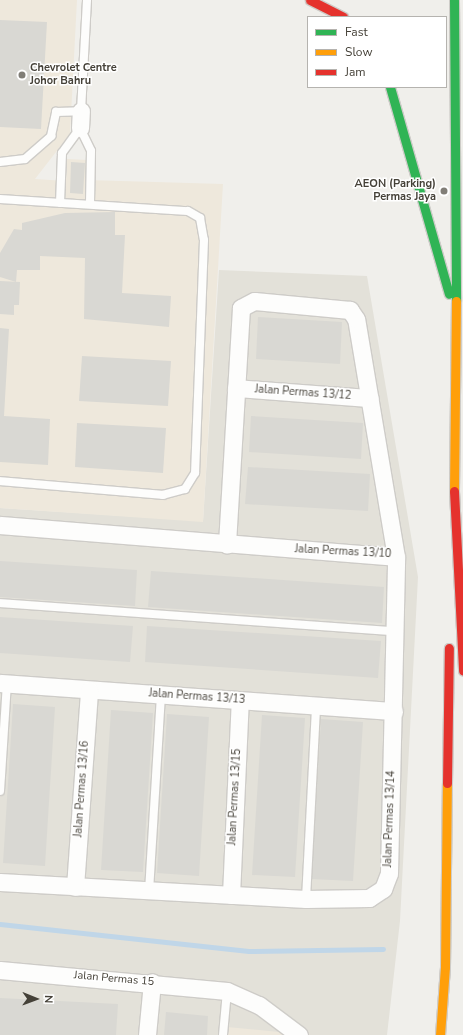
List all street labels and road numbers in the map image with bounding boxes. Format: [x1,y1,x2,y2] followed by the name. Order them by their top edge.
[254,383,352,403] street label: Jalan Permas 13/12
[294,543,392,561] street label: Jalan Permas 13/10
[148,687,246,707] street label: Jalan Permas 13/13
[72,740,92,838] street label: Jalan Permas 13/16
[226,748,244,846] street label: Jalan Permas 13/15
[382,770,398,868] street label: Jalan Permas 13/14
[73,969,155,989] street label: Jalan Permas 15

